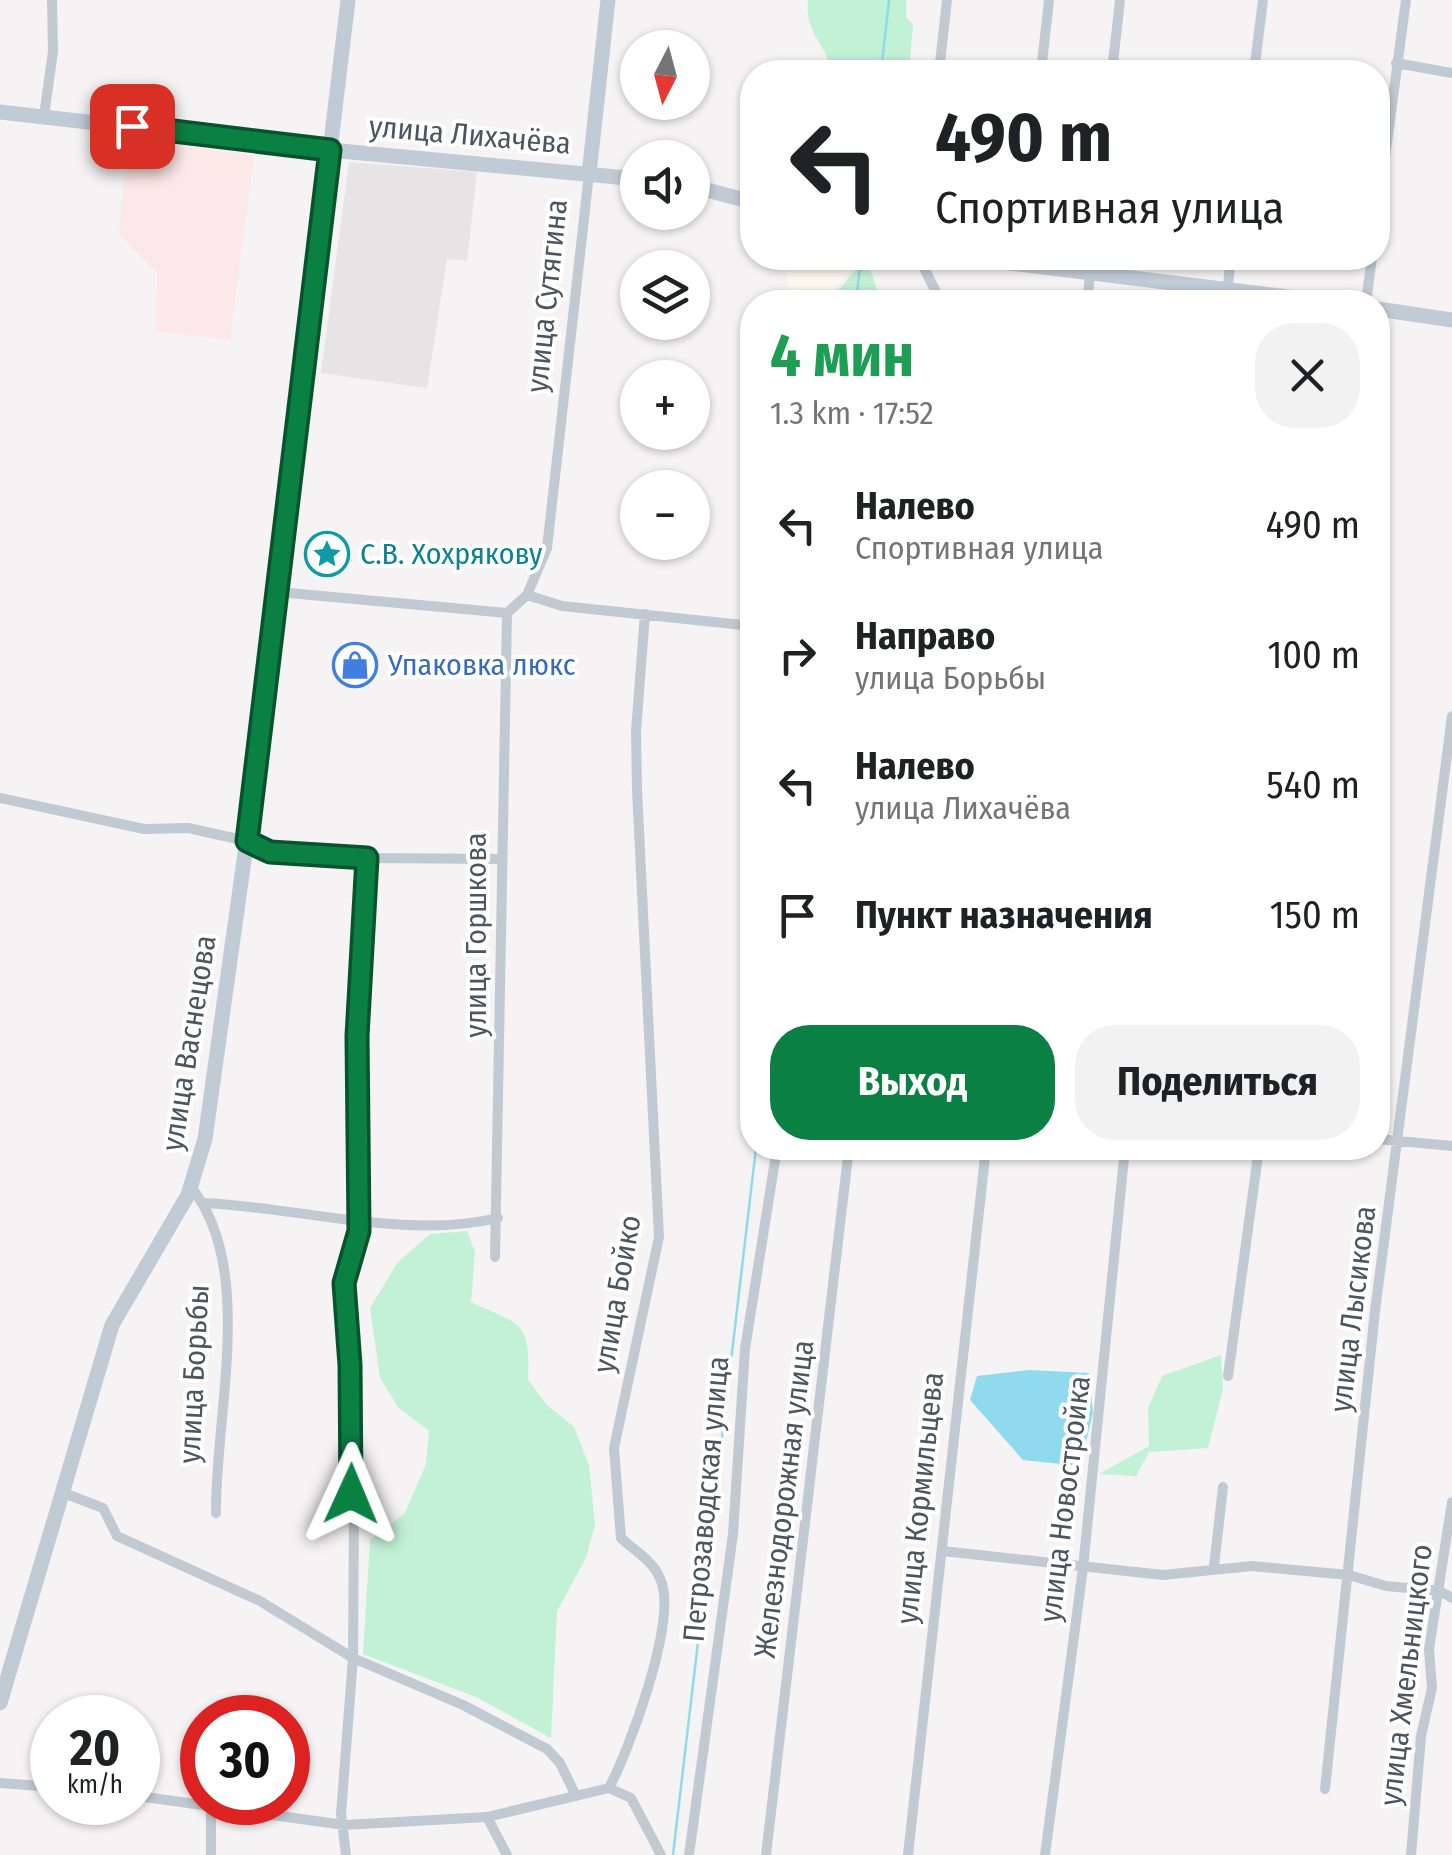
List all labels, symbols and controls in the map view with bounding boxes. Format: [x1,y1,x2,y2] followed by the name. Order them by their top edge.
[620,30,710,120] north arrow
[620,30,710,560] map controls
[90,84,175,169] pin
[935,96,1112,180] text: 490 m
[105,99,160,154] icon: arrive
[770,100,900,230] icon: left
[368,108,572,162] street label: улица Лихачёва
[620,140,710,230] button: sound
[935,181,1284,235] text: Спортивная улица
[519,198,575,394] street label: улица Сутягина
[620,250,710,340] button: layers
[770,320,914,392] text: 4 мин
[1255,323,1360,428] button: close
[620,360,710,450] button: +
[770,394,934,432] text: 1.3 km · 17:52
[620,470,710,560] button: −
[855,483,975,529] text: Налево
[770,498,825,553] icon: left
[1266,502,1360,548] text: 490 m
[855,529,1103,567] text: Спортивная улица
[304,531,350,577] place icon: С.В. Хохрякову
[360,536,543,572] place label: С.В. Хохрякову
[855,613,995,659] text: Направо
[770,628,825,683] icon: right
[1267,632,1360,678] text: 100 m
[332,642,378,688] shop icon: Упаковка люкс
[387,647,576,683] place label: Упаковка люкс
[855,659,1046,697] text: улица Борьбы
[855,743,975,789] text: Налево
[770,758,825,813] icon: left
[1266,762,1360,808] text: 540 m
[855,789,1071,827] text: улица Лихачёва
[458,832,494,1038] street label: улица Горшкова
[770,888,825,943] icon: arrive
[855,892,1153,938] text: Пункт назначения
[1270,892,1360,938] text: 150 m
[154,933,224,1153] street label: улица Васнецова
[770,1025,1055,1140] button: Выход
[1075,1025,1360,1140] button: Поделиться
[1322,1204,1384,1414] street label: улица Лысикова
[585,1212,649,1376] street label: улица Бойко
[171,1284,217,1464] street label: улица Борьбы
[747,1338,821,1660] street label: Железнодорожная улица
[676,1355,736,1643] street label: Петрозаводская улица
[889,1370,951,1626] street label: улица Кормильцева
[1032,1374,1098,1624] street label: улица Новостройка
[299,1442,403,1546] position arrow
[1372,1542,1440,1808] street label: улица Хмельницкого
[180,1695,310,1825] speed limit sign: 30
[70,1718,120,1778] text: 20
[67,1770,123,1800] text: km/h

